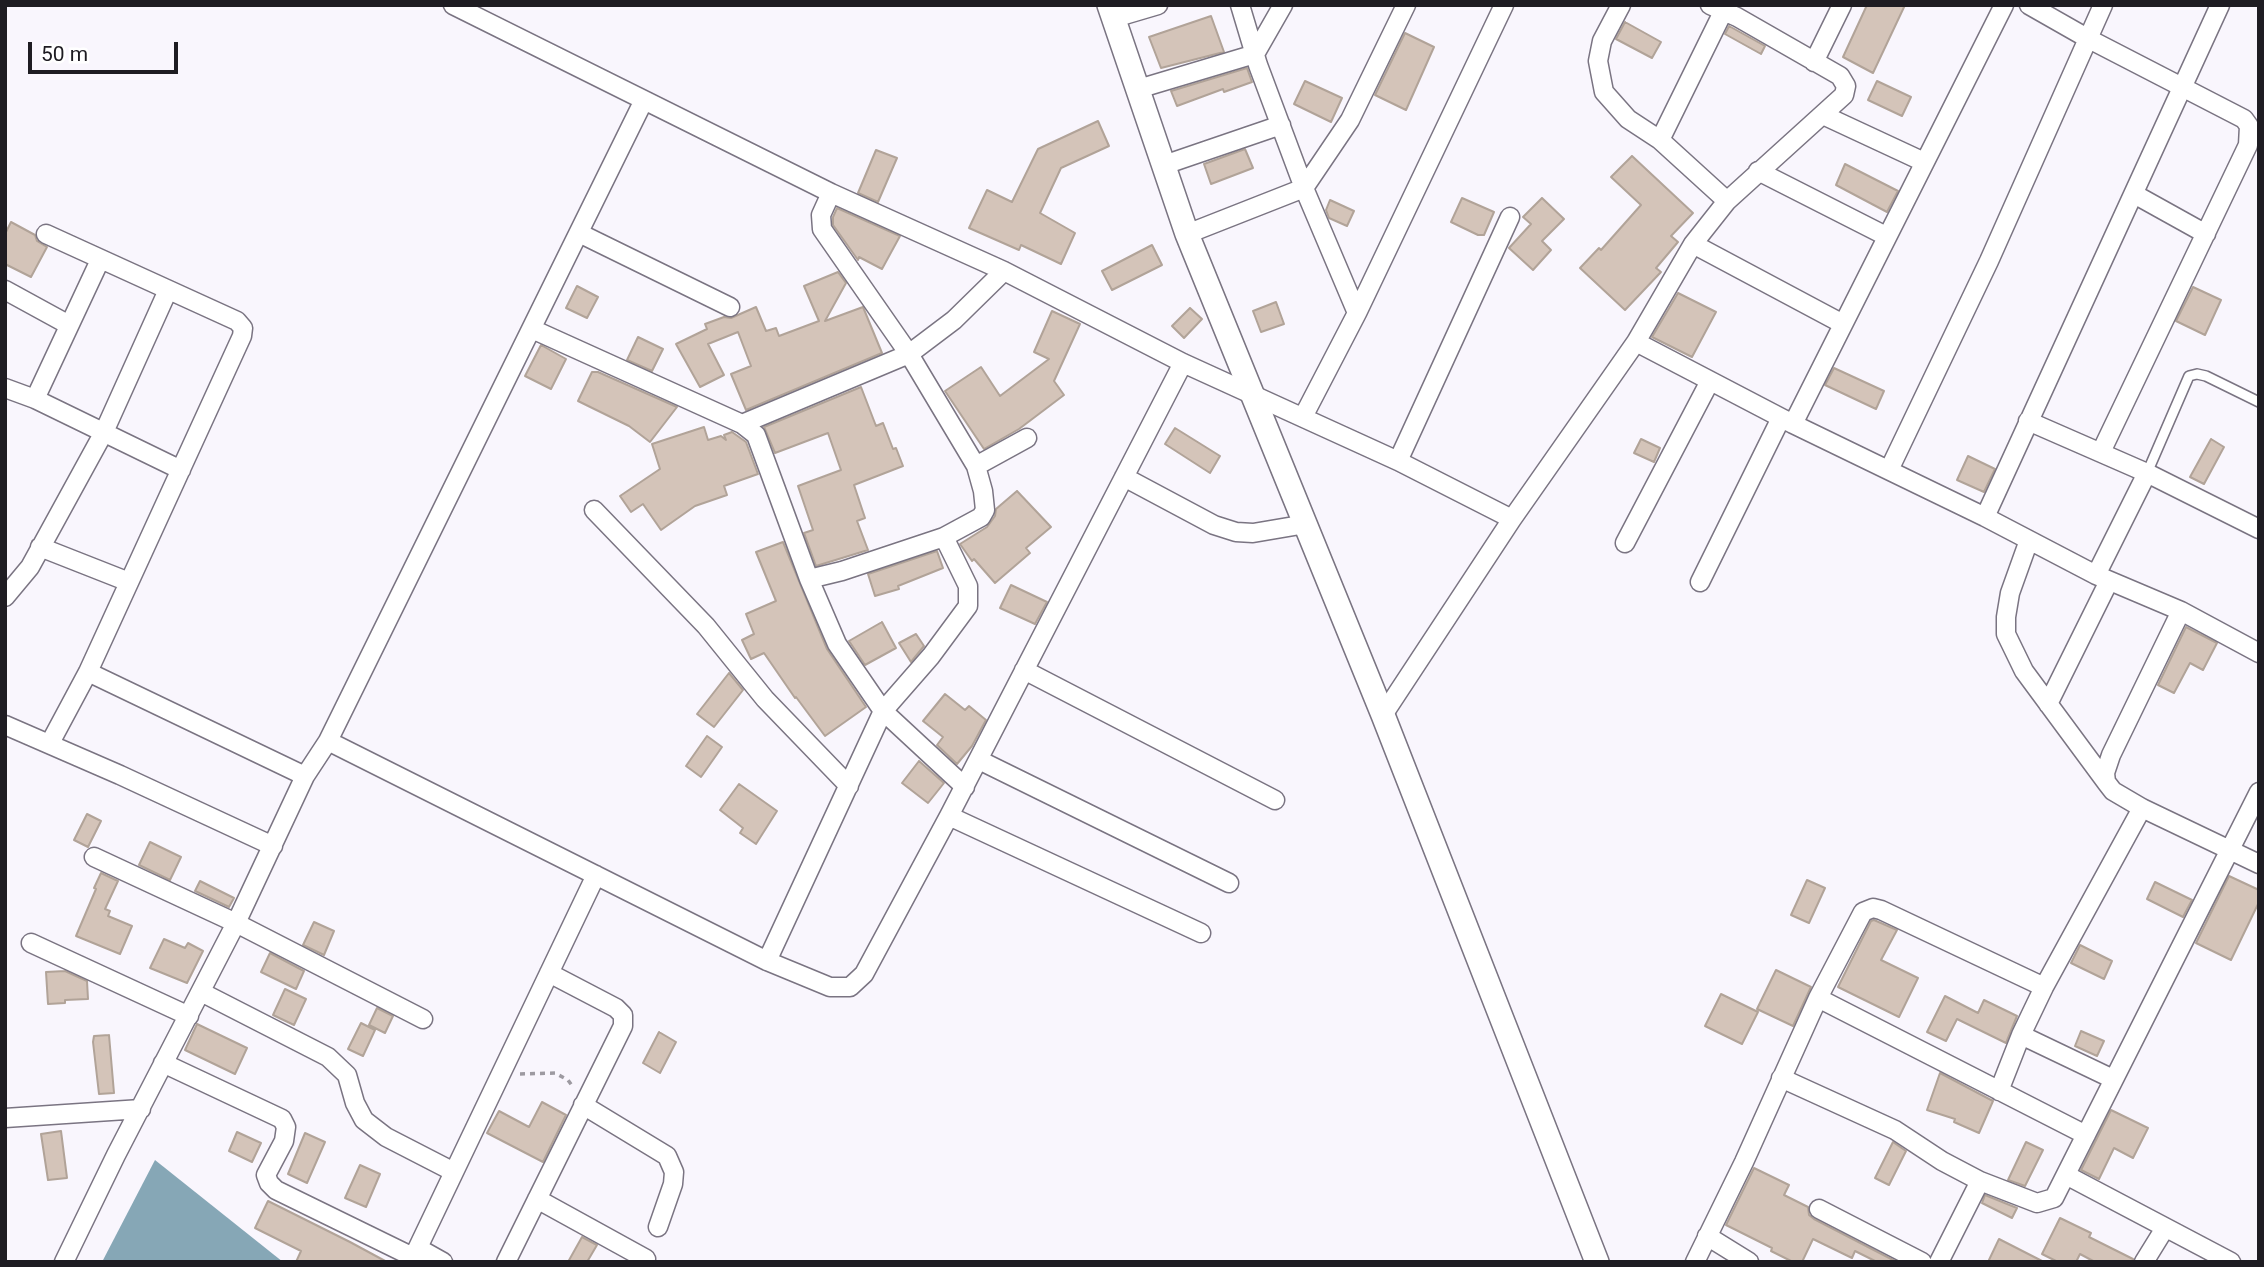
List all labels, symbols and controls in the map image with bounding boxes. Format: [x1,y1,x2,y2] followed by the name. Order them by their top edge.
[32,28,182,72] scale bar
[41,42,88,66] text: 50 m

